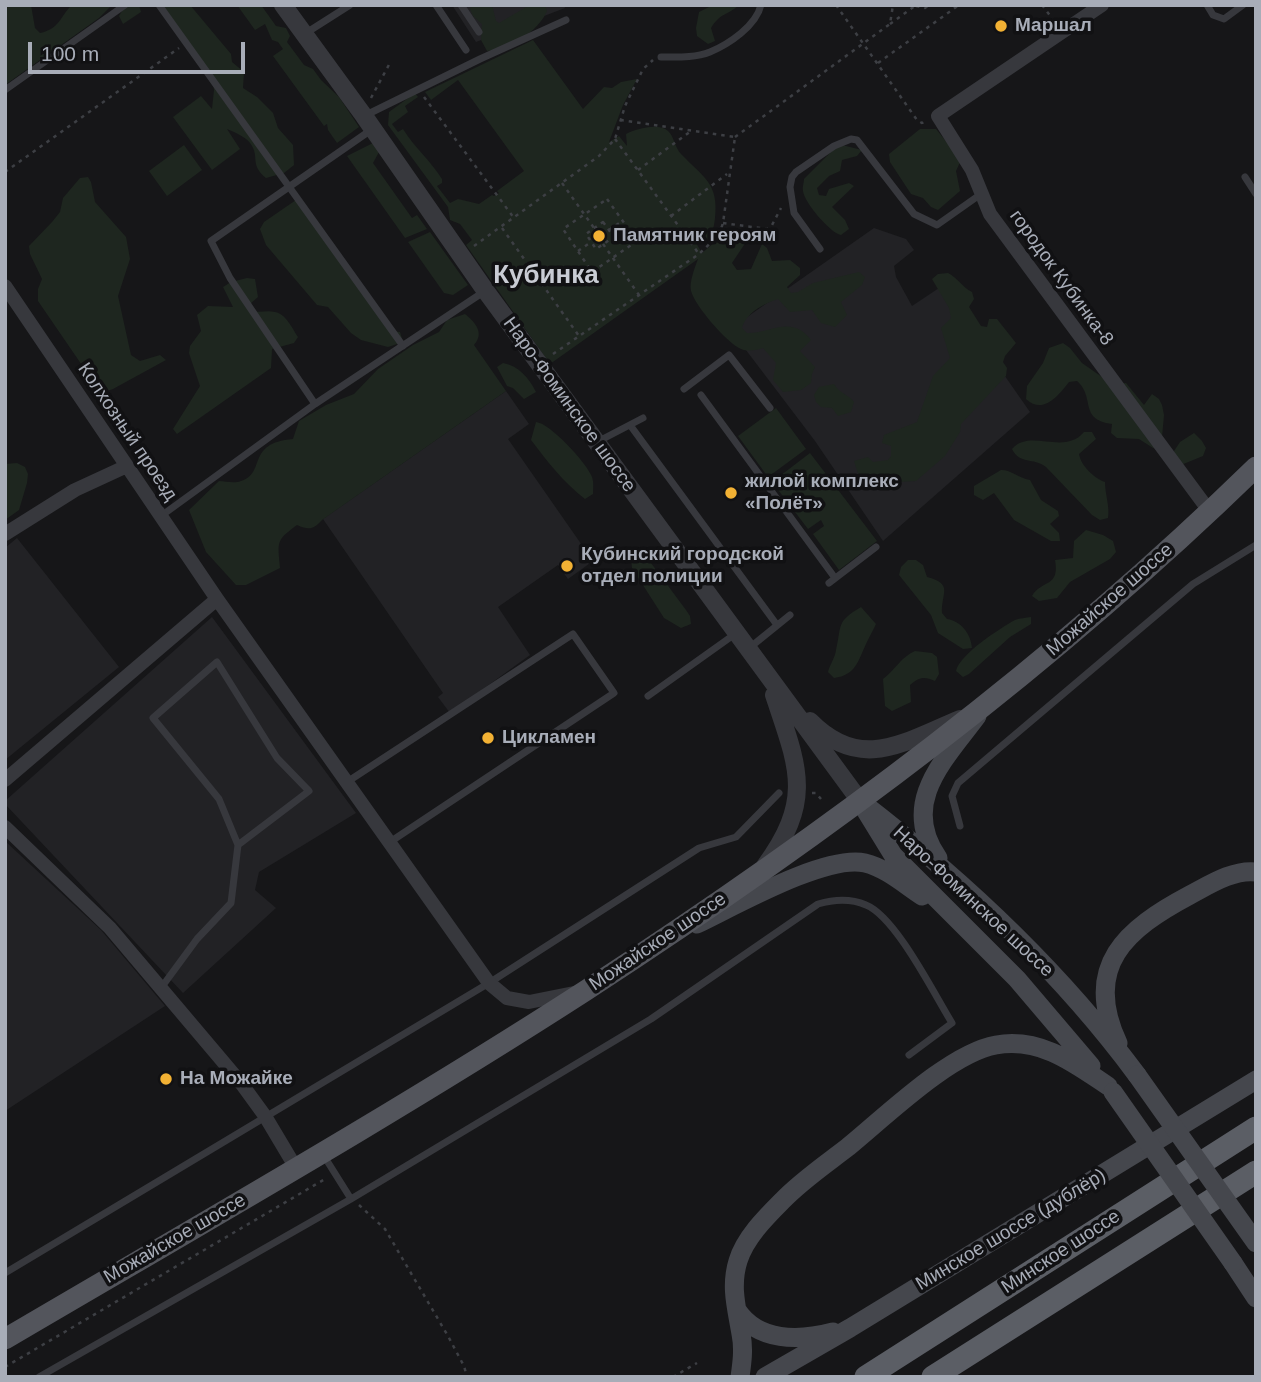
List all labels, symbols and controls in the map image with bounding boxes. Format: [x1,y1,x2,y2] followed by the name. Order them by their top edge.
[1015,15,1092,37] place label: Маршал
[993,18,1009,34] marker: Маршал
[32,28,248,72] scale bar
[41,42,99,65] text: 100 m
[1004,206,1118,350] street label: городок Кубинка-8
[613,225,776,247] place label: Памятник героям
[591,228,607,244] marker: Памятник героям
[493,260,599,292] district label: Кубинка
[498,313,640,497] street label: Наро-Фоминское шоссе
[72,359,182,505] street label: Колхозный проезд
[745,471,899,515] place label: жилой комплекс «Полёт»
[723,485,739,501] marker: жилой комплекс «Полёт»
[1042,539,1178,661] street label: Можайское шоссе
[581,544,784,588] place label: Кубинский городской отдел полиции
[559,558,575,574] marker: Кубинский городской отдел полиции
[502,727,596,749] place label: Цикламен
[480,730,496,746] marker: Цикламен
[888,822,1058,982] street label: Наро-Фоминское шоссе
[585,888,731,996] street label: Можайское шоссе
[180,1068,293,1090] place label: На Можайке
[158,1071,174,1087] marker: На Можайке
[912,1164,1110,1296] street label: Минское шоссе (дублёр)
[100,1189,250,1289] street label: Можайское шоссе
[997,1205,1125,1299] street label: Минское шоссе

